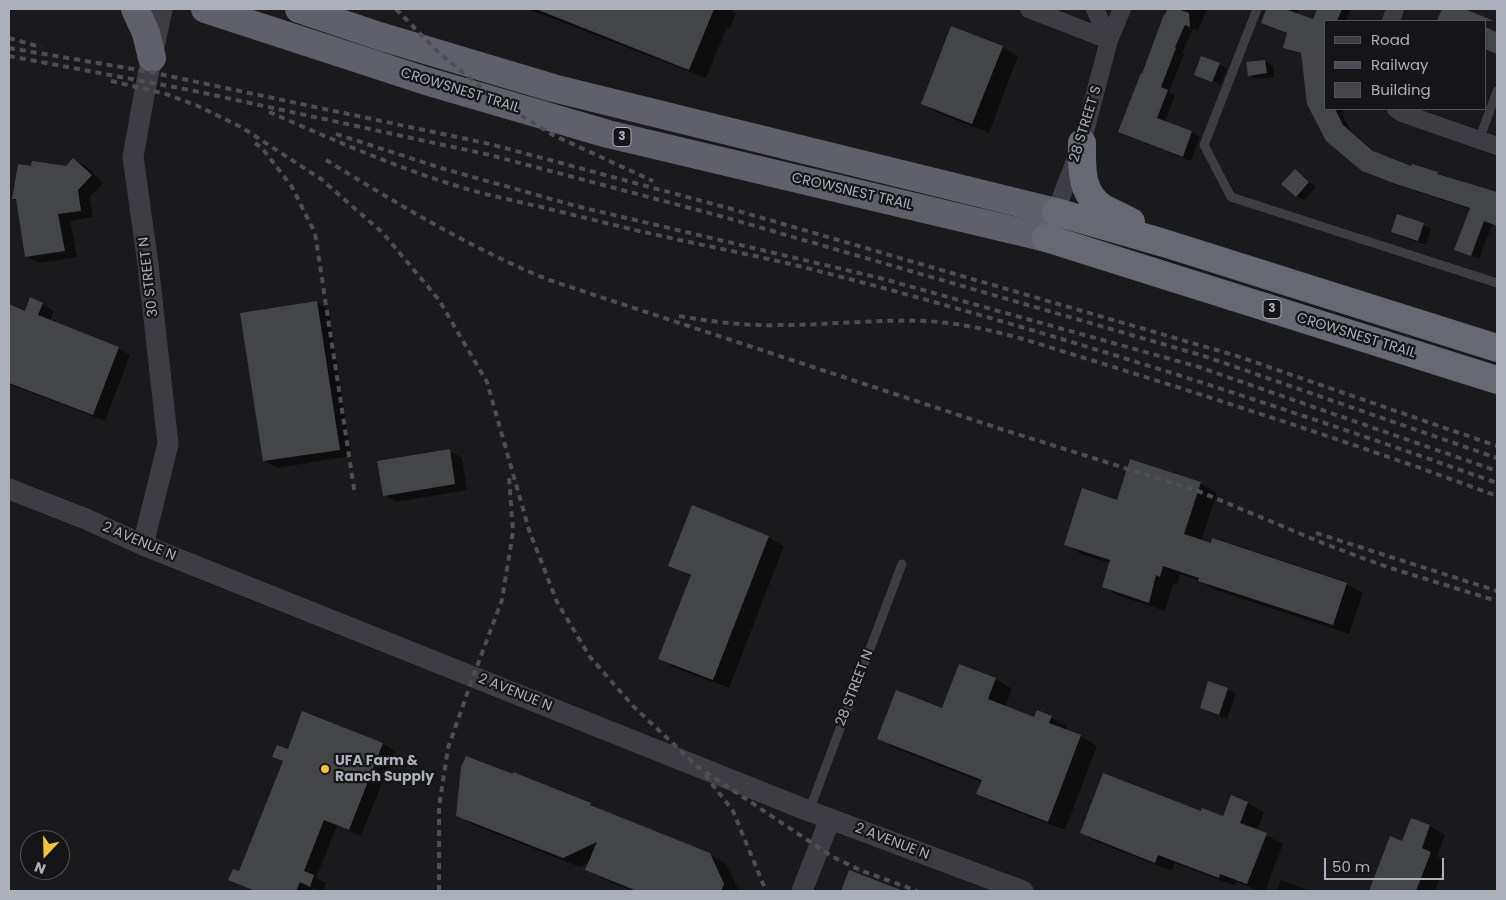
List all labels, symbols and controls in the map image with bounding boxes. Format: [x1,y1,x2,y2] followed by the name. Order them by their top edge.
[1324,20,1486,110] legend
[1371,29,1410,50] text: Road
[1371,54,1429,75] text: Railway
[398,65,522,117] street label: CROWSNEST TRAIL
[1371,79,1431,100] text: Building
[1066,84,1106,164] street label: 28 STREET S
[613,128,631,146] road number: 3
[790,170,914,214] street label: CROWSNEST TRAIL
[136,236,162,318] street label: 30 STREET N
[1263,300,1281,318] road number: 3
[1294,310,1418,362] street label: CROWSNEST TRAIL
[100,519,178,565] street label: 2 AVENUE N
[833,647,877,729] street label: 28 STREET N
[476,671,554,715] street label: 2 AVENUE N
[335,753,434,786] place label: UFA Farm & Ranch Supply
[319,763,331,775] marker: UFA Farm & Ranch Supply
[853,820,931,864] street label: 2 AVENUE N
[20,830,70,880] north arrow
[1326,848,1446,880] scale bar
[1332,856,1370,877] text: 50 m
[31,857,48,879] text: N

